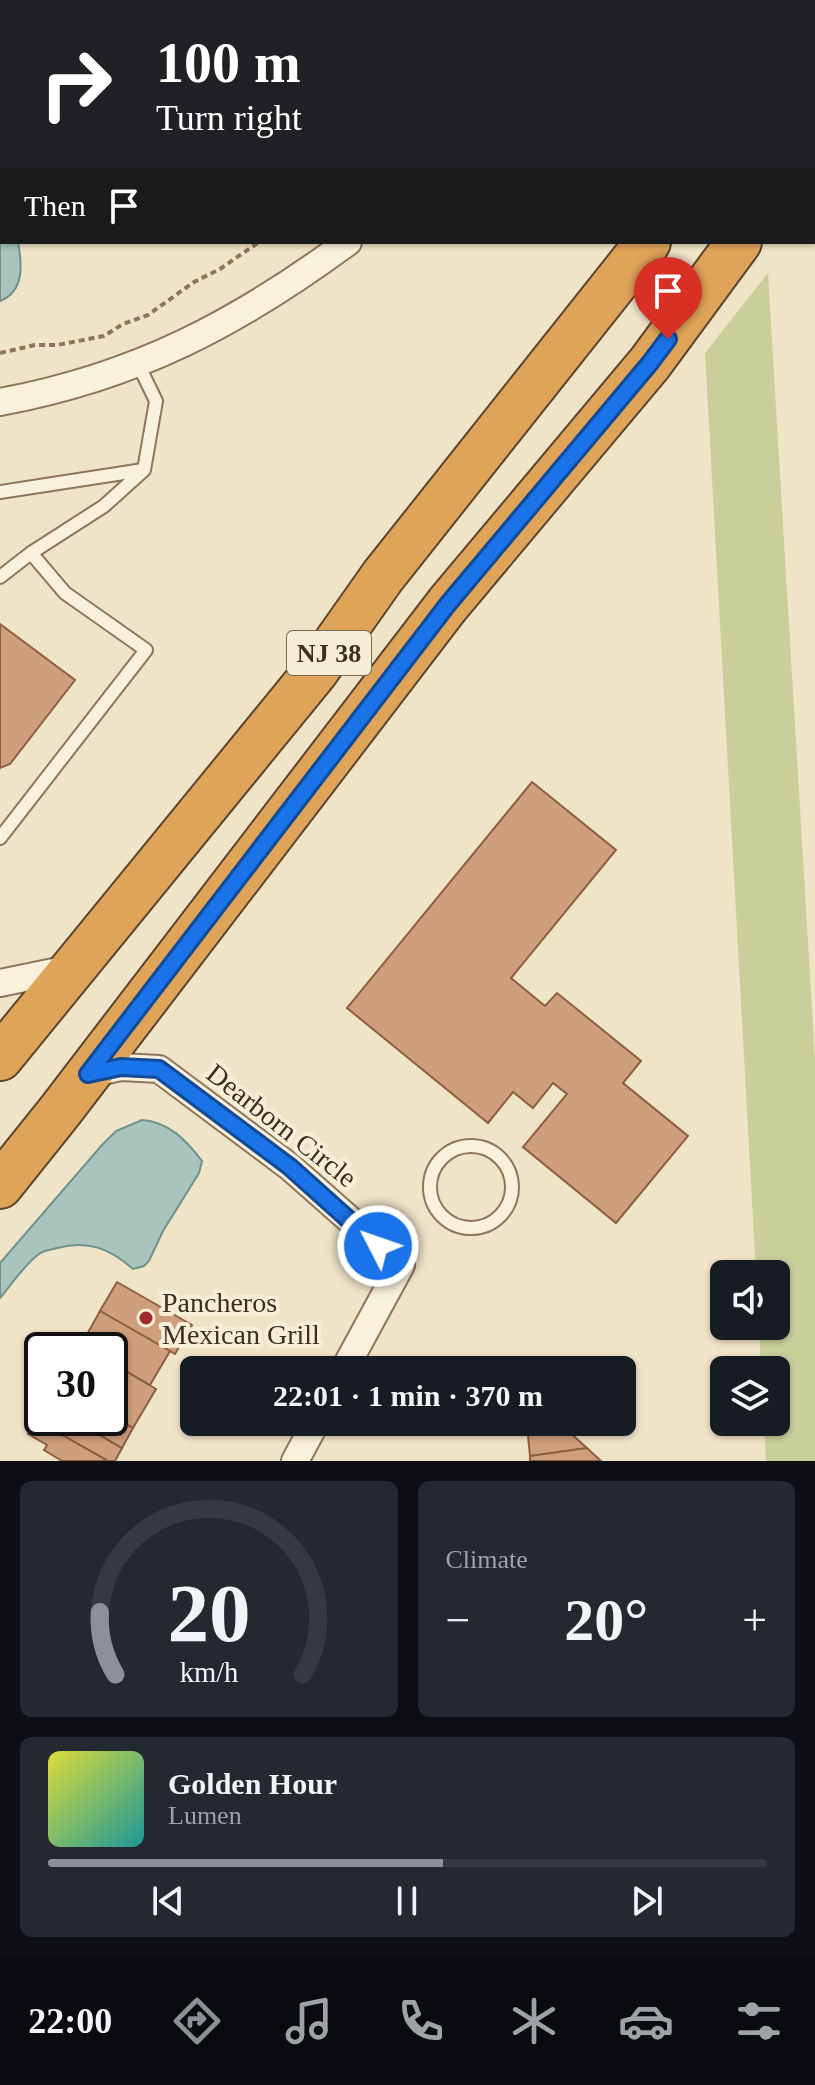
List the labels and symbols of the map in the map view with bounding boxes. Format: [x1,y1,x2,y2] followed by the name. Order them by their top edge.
[634,257,702,339] pin
[287,631,371,675] road number: NJ 38
[201,1057,363,1193] street label: Dearborn Circle
[336,1204,420,1288] position arrow
[162,1287,320,1350] place label: Pancheros Mexican Grill
[137,1309,155,1327] marker: Pancheros Mexican Grill
[24,1332,128,1436] speed limit sign: 30

